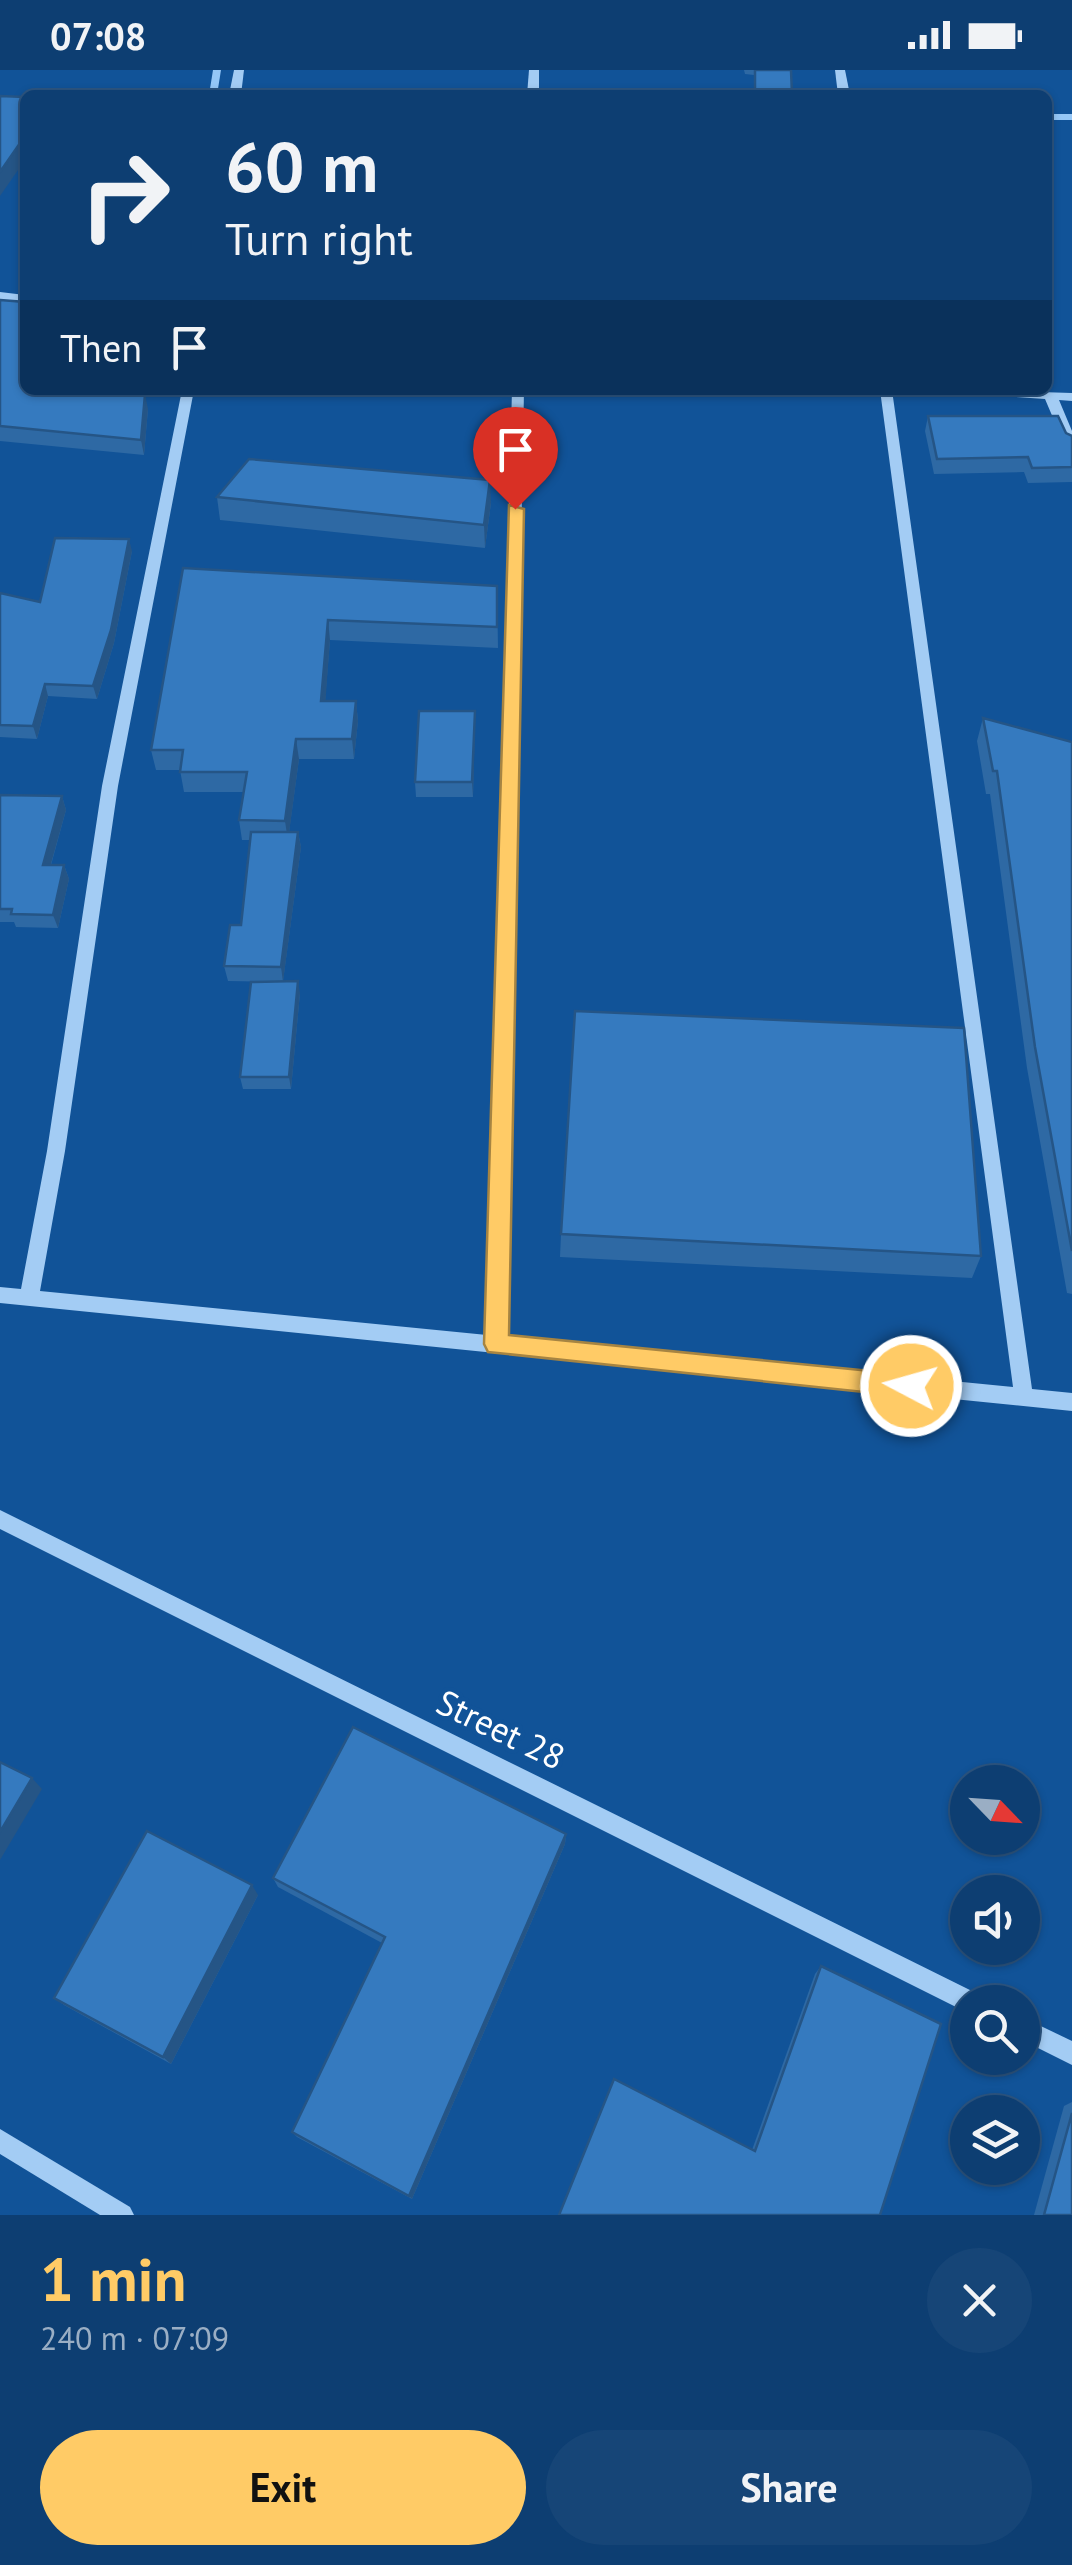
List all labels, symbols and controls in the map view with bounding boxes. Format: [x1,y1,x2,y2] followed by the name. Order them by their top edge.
[50,11,146,60] text: 07:08
[225,121,378,211] text: 60 m
[60,130,190,260] icon: right
[225,209,413,267] text: Turn right
[162,320,217,375] icon: arrive
[60,323,142,372] text: Then
[473,407,558,510] pin
[488,422,543,477] icon: arrive
[859,1334,963,1438] position arrow
[429,1678,573,1780] street label: Street 28
[950,1765,1040,1855] north arrow
[950,1765,1040,2185] map controls
[950,1875,1040,1965] button: sound
[950,1985,1040,2075] button: search
[950,2095,1040,2185] button: layers
[40,2240,186,2318] text: 1 min
[927,2248,1032,2353] button: close
[40,2317,229,2359] text: 240 m · 07:09
[40,2430,526,2545] button: Exit
[546,2430,1032,2545] button: Share

